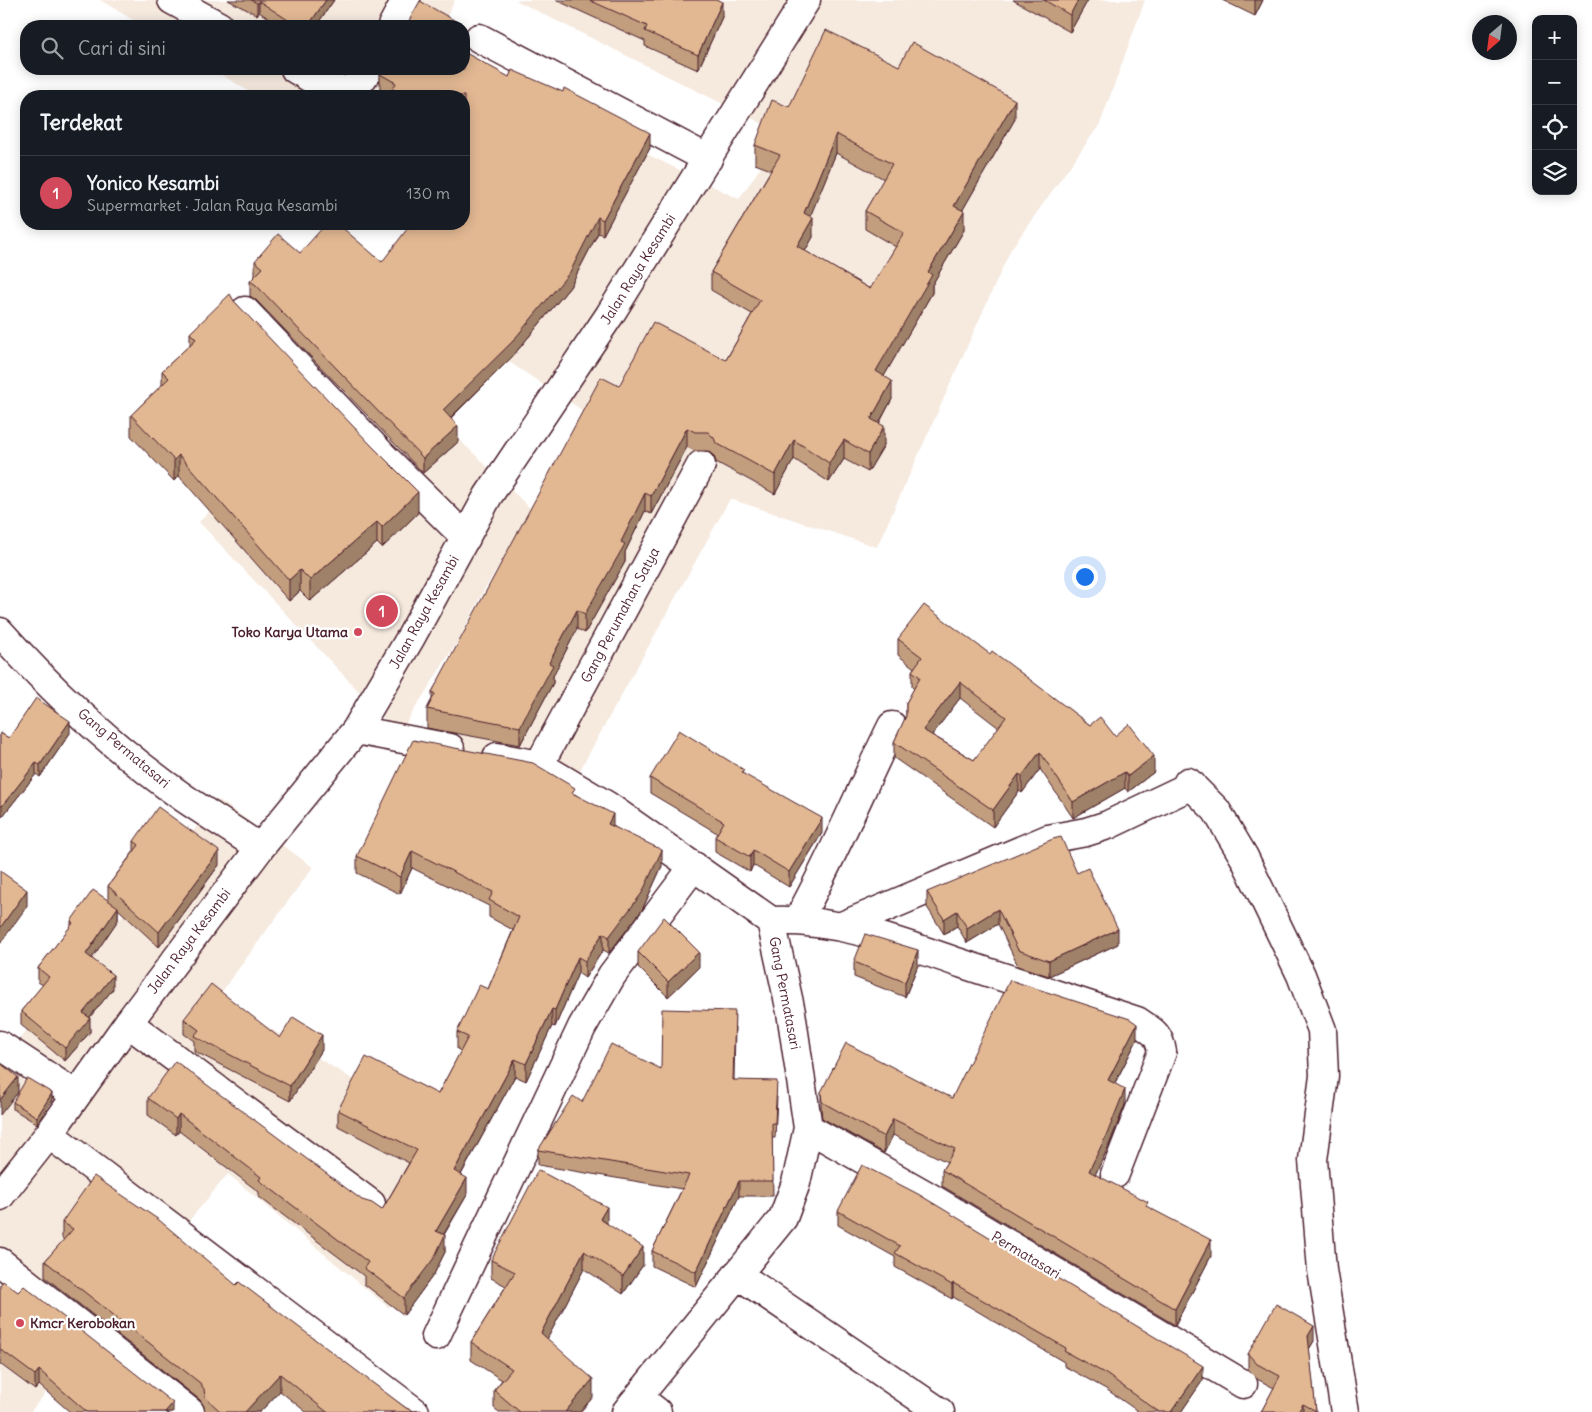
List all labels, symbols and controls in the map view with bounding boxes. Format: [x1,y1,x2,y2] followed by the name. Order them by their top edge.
[1472,15,1517,60] north arrow
[1532,15,1577,195] map controls
[1532,15,1577,60] button: +
[20,20,470,75] search box
[38,34,66,62] icon: search
[78,36,166,60] text: Cari di sini
[1532,60,1577,105] button: −
[1532,105,1577,150] button: locate
[40,109,122,136] text: Terdekat
[1532,150,1577,195] button: layers
[87,171,219,195] text: Yonico Kesambi
[53,183,59,203] text: 1
[406,183,450,203] text: 130 m
[87,195,338,215] text: Supermarket · Jalan Raya Kesambi
[597,210,679,328] street label: Jalan Raya Kesambi
[577,544,663,686] street label: Gang Perumahan Satya
[385,552,463,672] street label: Jalan Raya Kesambi
[1072,564,1098,590] your location
[366,592,398,630] pin: 1
[231,623,348,641] place label: Toko Karya Utama
[352,626,364,638] marker: Toko Karya Utama
[74,704,174,792] street label: Gang Permatasari
[144,885,234,997] street label: Jalan Raya Kesambi
[765,935,805,1051] street label: Gang Permatasari
[988,1227,1064,1283] street label: Permatasari
[30,1314,135,1332] place label: Kmcr Kerobokan
[14,1317,26,1329] marker: Kmcr Kerobokan

